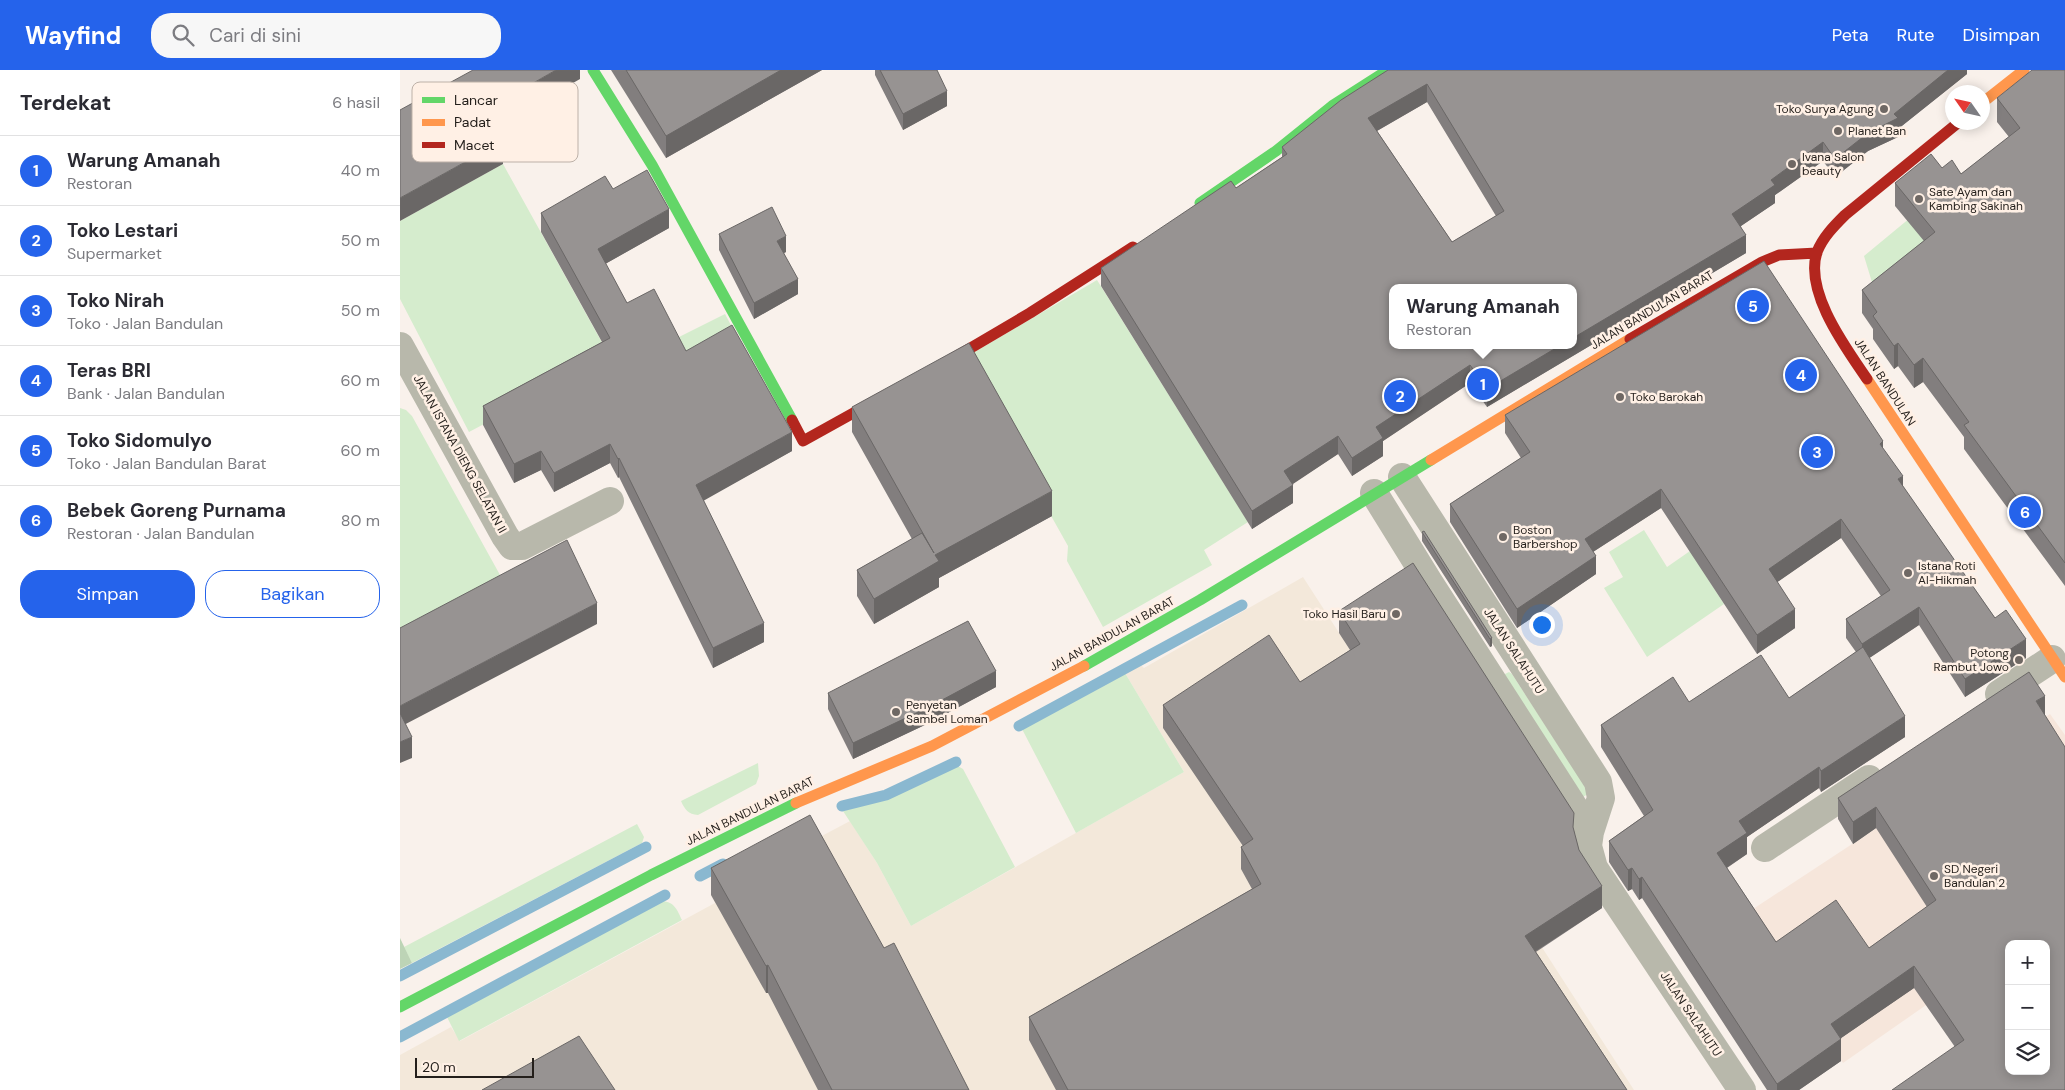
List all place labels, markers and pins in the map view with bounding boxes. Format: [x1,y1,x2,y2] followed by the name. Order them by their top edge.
[1776,101,1874,117] place label: Toko Surya Agung
[1878,103,1890,115] marker: Toko Surya Agung
[1848,123,1906,139] place label: Planet Ban
[1832,125,1844,137] marker: Planet Ban
[1802,149,1864,179] place label: Ivana Salon beauty
[1786,158,1798,170] marker: Ivana Salon beauty
[1929,184,2023,214] place label: Sate Ayam dan Kambing Sakinah
[1913,193,1925,205] marker: Sate Ayam dan Kambing Sakinah
[1737,287,1769,325] pin: 5
[1785,356,1817,394] pin: 4
[1467,365,1499,403] pin: 1
[1384,377,1416,415] pin: 2
[1630,389,1703,405] place label: Toko Barokah
[1614,391,1626,403] marker: Toko Barokah
[1801,433,1833,471] pin: 3
[2009,493,2041,531] pin: 6
[1513,522,1578,552] place label: Boston Barbershop
[1497,531,1509,543] marker: Boston Barbershop
[1918,558,1976,588] place label: Istana Roti Al-Hikmah
[1902,567,1914,579] marker: Istana Roti Al-Hikmah
[1303,606,1386,622] place label: Toko Hasil Baru
[1390,608,1402,620] marker: Toko Hasil Baru
[1934,645,2009,675] place label: Potong Rambut Jowo
[2013,654,2025,666] marker: Potong Rambut Jowo
[906,697,988,727] place label: Penyetan Sambel Loman
[890,706,902,718] marker: Penyetan Sambel Loman
[1944,861,2005,891] place label: SD Negeri Bandulan 2
[1928,870,1940,882] marker: SD Negeri Bandulan 2

